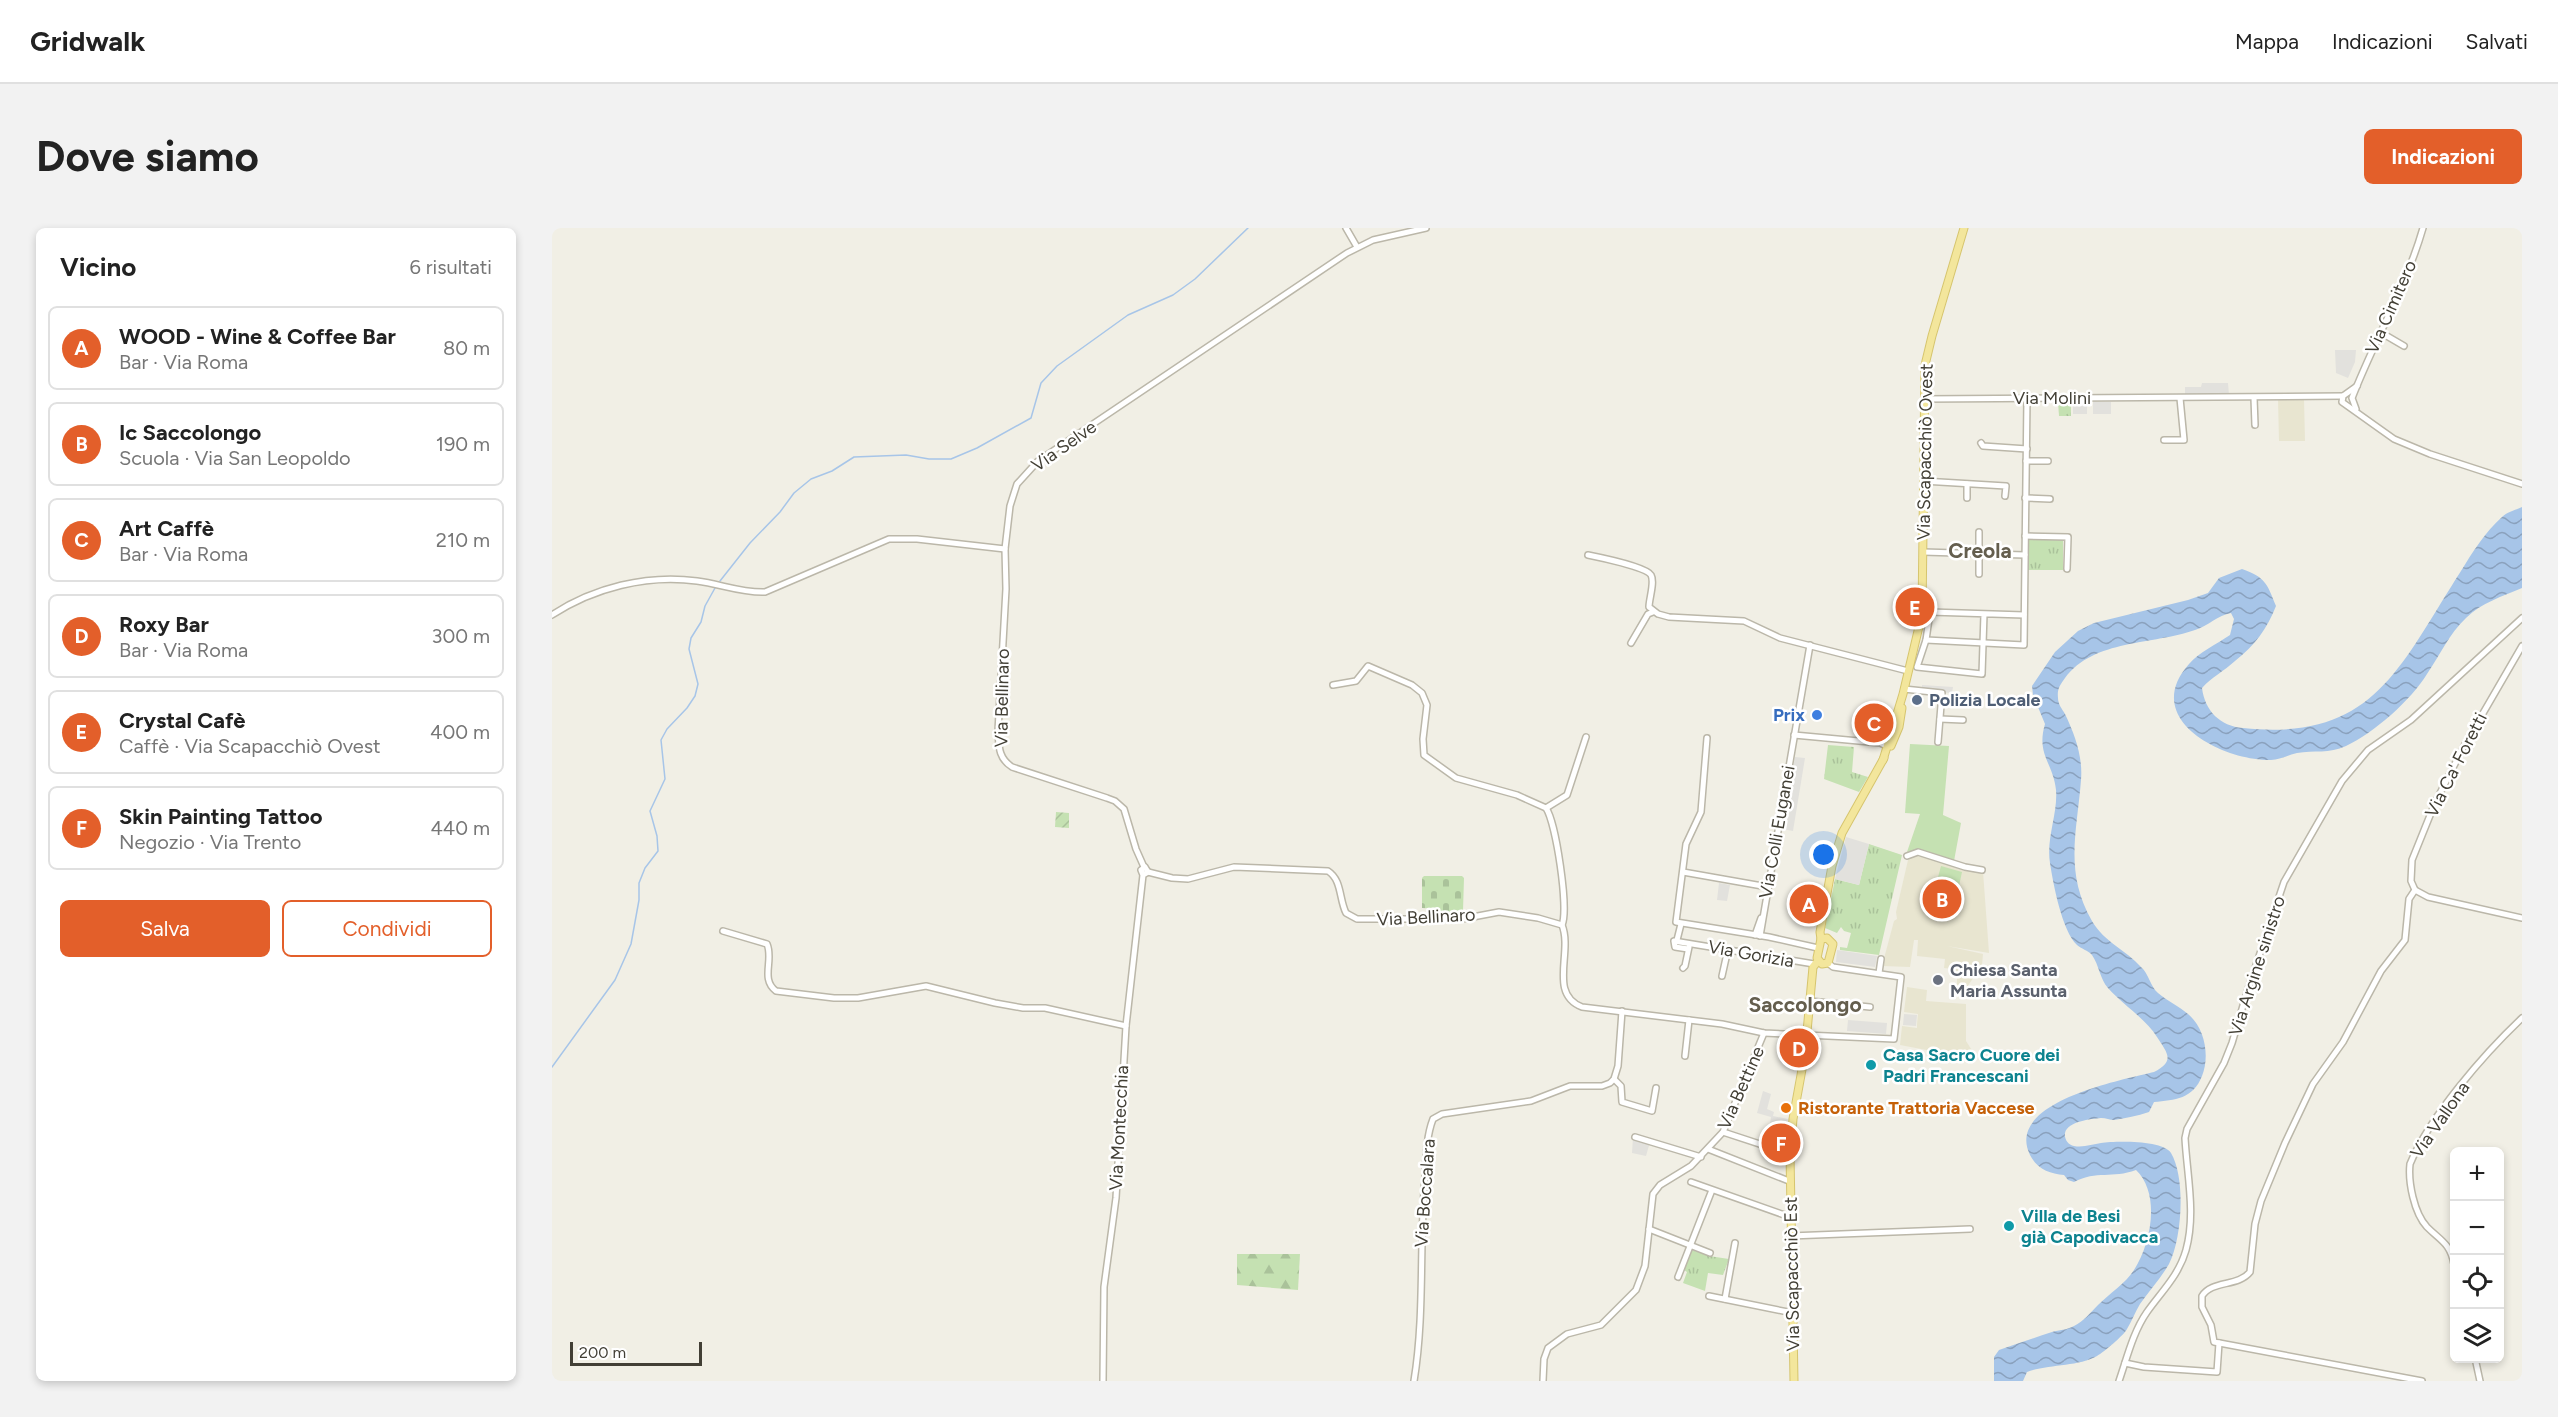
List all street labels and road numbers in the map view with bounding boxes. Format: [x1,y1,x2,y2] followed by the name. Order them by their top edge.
[2361,257,2421,357] street label: Via Cimitero
[1912,363,1938,541] street label: Via Scapacchiò Ovest
[2013,387,2091,409] street label: Via Molini
[1027,416,1101,476] street label: Via Selve
[990,648,1014,748] street label: Via Bellinaro
[2420,709,2492,821] street label: Via Ca' Foretti
[1754,764,1800,900] street label: Via Colli Euganei
[2224,893,2290,1039] street label: Via Argine sinistro
[1376,903,1476,931] street label: Via Bellinaro
[1706,936,1796,972] street label: Via Gorizia
[1713,1043,1769,1133] street label: Via Bettine
[1105,1065,1133,1191] street label: Via Montecchia
[2406,1077,2474,1163] street label: Via Vallona
[1410,1138,1440,1248] street label: Via Boccalara
[1780,1196,1804,1351] street label: Via Scapacchiò Est

